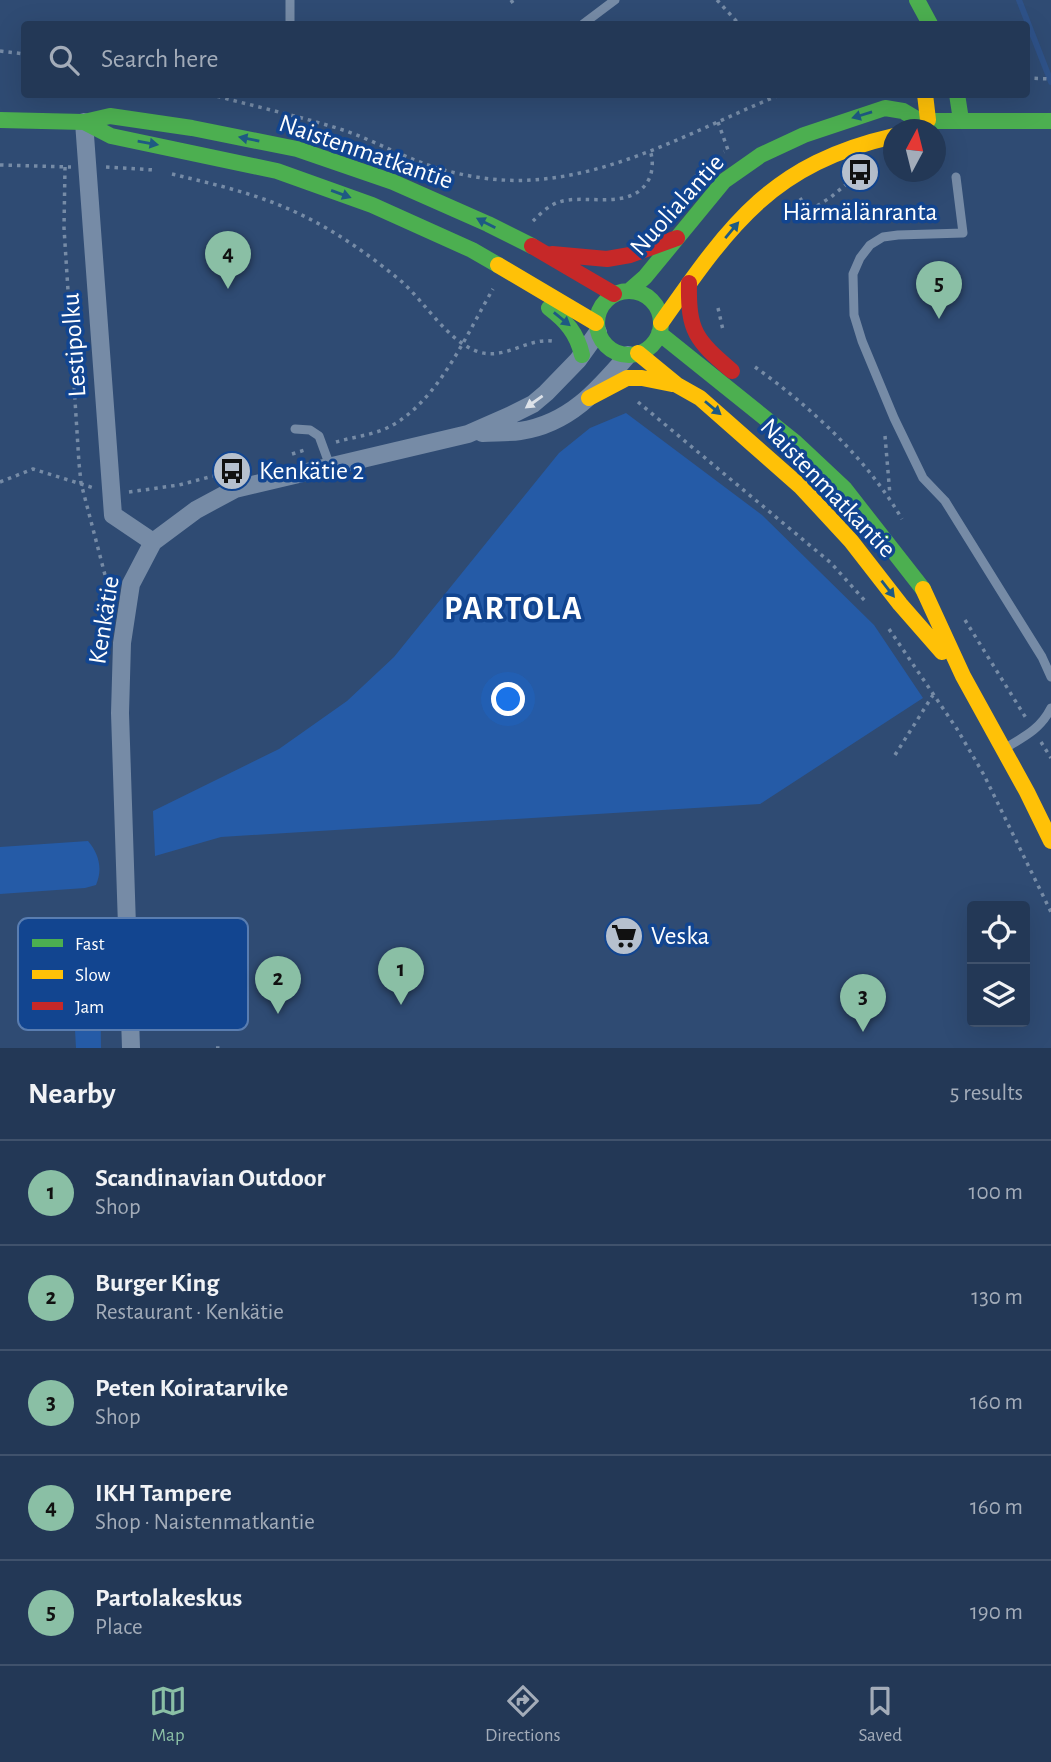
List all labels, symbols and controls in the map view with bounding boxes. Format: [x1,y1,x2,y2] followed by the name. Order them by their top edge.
[21,21,1030,98] search box
[45,41,83,79] icon: search
[101,46,219,72] text: Search here
[276,110,456,194] street label: Naistenmatkantie
[852,111,873,121] one-way arrow
[883,119,946,182] north arrow
[238,133,260,144] one-way arrow
[137,138,159,149] one-way arrow
[625,149,729,261] street label: Nuolialantie
[839,151,881,193] bus stop icon: Härmälänranta
[331,189,352,200] one-way arrow
[782,199,938,225] place label: Härmälänranta
[476,217,496,228] one-way arrow
[724,222,739,239] one-way arrow
[205,231,251,289] pin: 4
[916,261,962,319] pin: 5
[57,292,91,398] street label: Lestipolku
[553,311,571,326] one-way arrow
[525,395,543,409] one-way arrow
[703,401,721,416] one-way arrow
[755,413,901,563] street label: Naistenmatkantie
[211,450,253,492] bus stop icon: Kenkätie 2
[259,458,364,484] place label: Kenkätie 2
[84,574,124,666] street label: Kenkätie
[880,579,895,597] one-way arrow
[444,593,584,626] district label: PARTOLA
[491,682,525,716] your location
[967,901,1030,1027] map controls
[967,901,1030,964] button: locate
[603,915,645,957] supermarket icon: Veska
[18,918,248,1030] legend
[651,923,709,949] place label: Veska
[75,935,105,954] text: Fast
[378,947,424,1005] pin: 1
[255,956,301,1014] pin: 2
[967,964,1030,1027] button: layers
[75,966,111,985] text: Slow
[840,974,886,1032] pin: 3
[75,998,104,1017] text: Jam
[28,1079,116,1109] text: Nearby
[950,1082,1023,1105] text: 5 results
[95,1165,325,1191] text: Scandinavian Outdoor
[47,1181,55,1204] text: 1
[969,1181,1023,1204] text: 100 m
[95,1196,141,1219] text: Shop
[95,1270,219,1296] text: Burger King
[46,1286,56,1309] text: 2
[971,1286,1023,1309] text: 130 m
[95,1301,284,1324] text: Restaurant · Kenkätie
[95,1375,288,1401] text: Peten Koiratarvike
[46,1391,56,1414] text: 3
[970,1391,1023,1414] text: 160 m
[95,1406,141,1429] text: Shop
[95,1480,232,1506] text: IKH Tampere
[45,1496,57,1519] text: 4
[970,1496,1023,1519] text: 160 m
[95,1511,315,1534] text: Shop · Naistenmatkantie
[95,1585,242,1611] text: Partolakeskus
[46,1601,56,1624] text: 5
[970,1601,1023,1624] text: 190 m
[95,1616,143,1639] text: Place
[149,1682,187,1747] tab: Map
[485,1682,561,1747] tab: Directions
[859,1682,902,1747] tab: Saved

